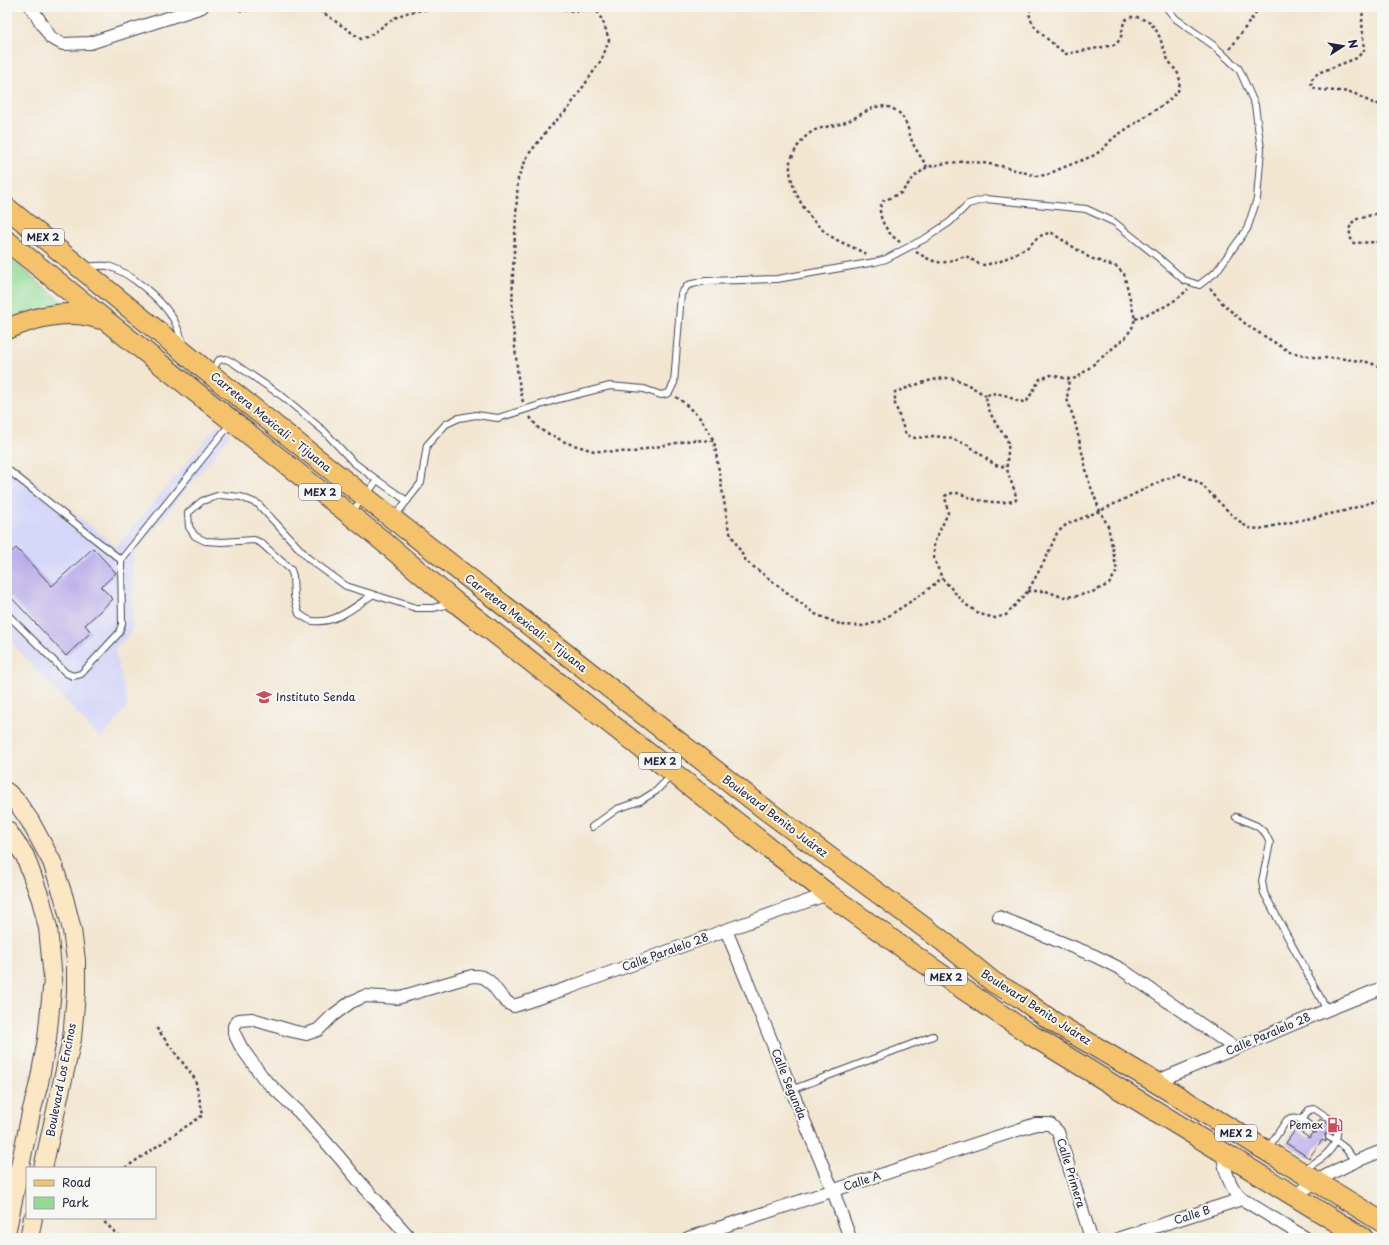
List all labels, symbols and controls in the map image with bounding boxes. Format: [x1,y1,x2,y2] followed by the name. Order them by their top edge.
[1323,26,1363,66] north arrow
[1344,38,1363,50] text: N
[22,229,64,245] road number: MEX 2
[207,367,335,476] street label: Carretera Mexicali - Tijuana
[299,484,341,500] road number: MEX 2
[462,569,591,676] street label: Carretera Mexicali - Tijuana
[255,688,273,706] school or university icon: Instituto Senda
[276,688,356,705] place label: Instituto Senda
[639,753,681,769] road number: MEX 2
[719,770,832,861] street label: Boulevard Benito Juárez
[619,928,711,975] street label: Calle Paralelo 28
[978,965,1095,1049] street label: Boulevard Benito Juárez
[925,969,967,985] road number: MEX 2
[1223,1008,1313,1059] street label: Calle Paralelo 28
[41,1022,80,1138] street label: Boulevard Los Encinos
[768,1046,811,1122] street label: Calle Segunda
[1289,1116,1323,1133] place label: Pemex
[1326,1116,1344,1134] fuel station icon: Pemex
[1215,1125,1257,1141] road number: MEX 2
[1053,1136,1090,1210] street label: Calle Primera
[841,1166,883,1195] street label: Calle A
[26,1167,156,1219] legend
[62,1173,91,1191] text: Road
[62,1193,89,1211] text: Park
[1172,1201,1212,1228] street label: Calle B

